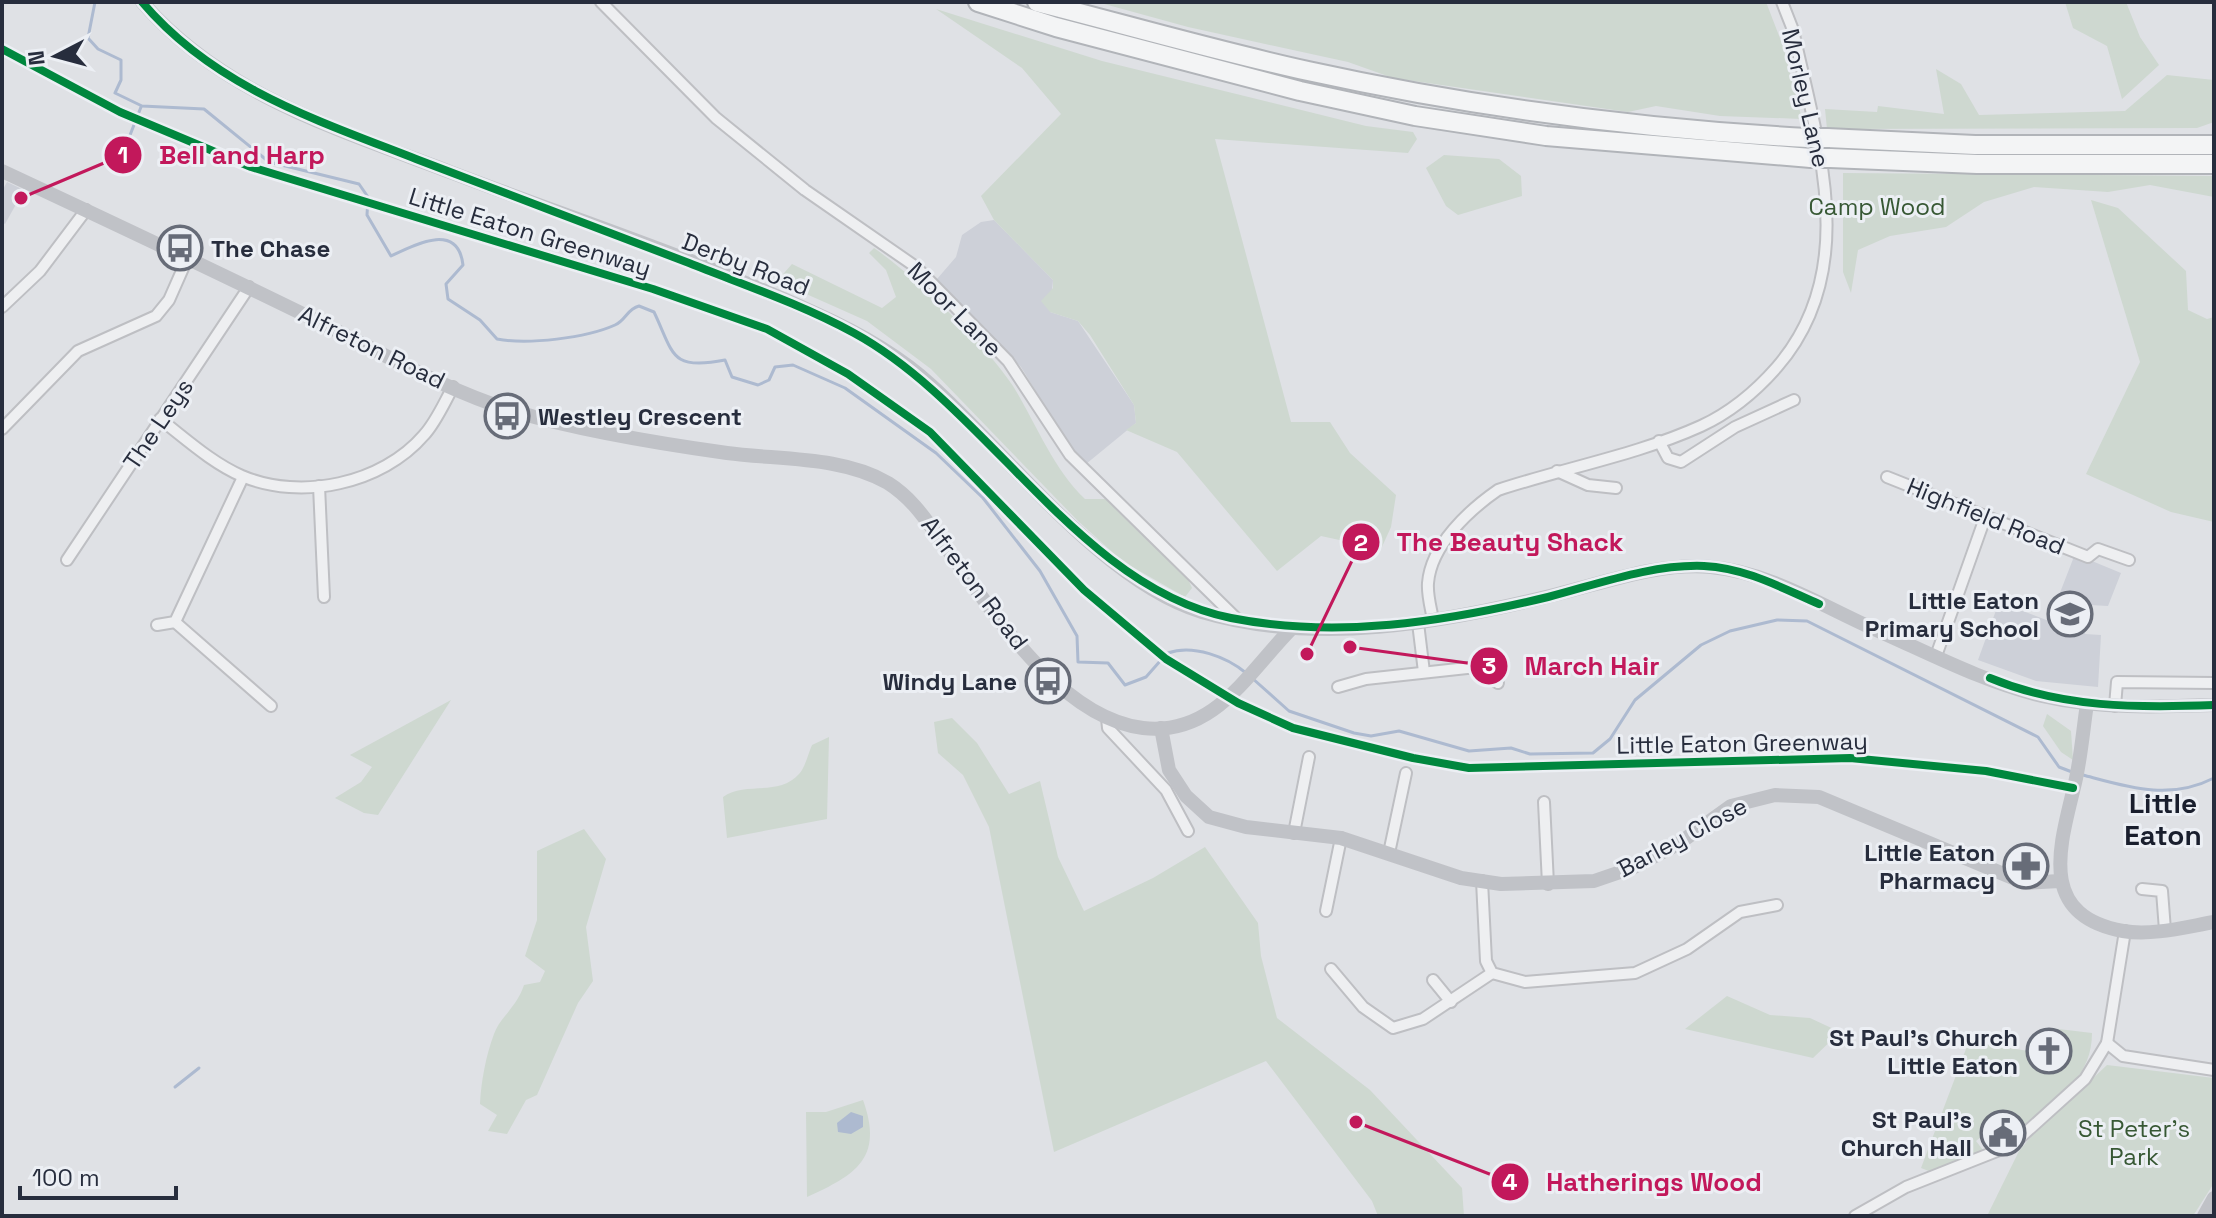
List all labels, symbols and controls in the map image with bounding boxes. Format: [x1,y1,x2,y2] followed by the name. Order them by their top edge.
[16,16,96,96] north arrow
[1775,26,1837,170] street label: Morley Lane
[21,49,51,67] text: N
[103,130,341,180] callout: Bell and Harp
[159,138,325,172] text: Bell and Harp
[118,139,128,170] text: 1
[405,180,655,284] street label: Little Eaton Greenway
[1808,191,1946,222] park label: Camp Wood
[156,224,204,272] bus stop icon: The Chase
[678,225,814,303] street label: Derby Road
[211,233,330,264] place label: The Chase
[901,255,1009,363] street label: Moor Lane
[294,298,450,396] street label: Alfreton Road
[116,372,200,476] street label: The Leys
[483,392,531,440] bus stop icon: Westley Crescent
[538,401,742,432] place label: Westley Crescent
[1902,470,2070,562] street label: Highfield Road
[915,510,1035,656] street label: Alfreton Road
[1341,517,1639,567] callout: The Beauty Shack
[1397,525,1624,559] text: The Beauty Shack
[1354,527,1368,558] text: 2
[1865,585,2039,644] place label: Little Eaton Primary School
[2046,590,2094,638] school or university icon: Little Eaton Primary School
[1469,641,1676,691] callout: March Hair
[1525,649,1659,683] text: March Hair
[1482,650,1496,681] text: 3
[1024,657,1072,705] bus stop icon: Windy Lane
[883,666,1017,697] place label: Windy Lane
[1616,725,1868,761] street label: Little Eaton Greenway
[2124,785,2202,853] district label: Little Eaton
[1612,790,1752,884] street label: Barley Close
[1864,837,1995,896] place label: Little Eaton Pharmacy
[2002,842,2050,890] pharmacy icon: Little Eaton Pharmacy
[1829,1022,2018,1081] place label: St Paul's Church Little Eaton
[2025,1027,2073,1075] church icon: St Paul's Church Little Eaton
[1841,1104,1972,1163] place label: St Paul's Church Hall
[1979,1109,2027,1157] public building icon: St Paul's Church Hall
[2078,1113,2190,1172] park label: St Peter's Park
[20,1150,176,1200] scale bar
[1490,1157,1778,1207] callout: Hatherings Wood
[32,1162,100,1193] text: 100 m
[1546,1165,1762,1199] text: Hatherings Wood
[1502,1166,1518,1197] text: 4

